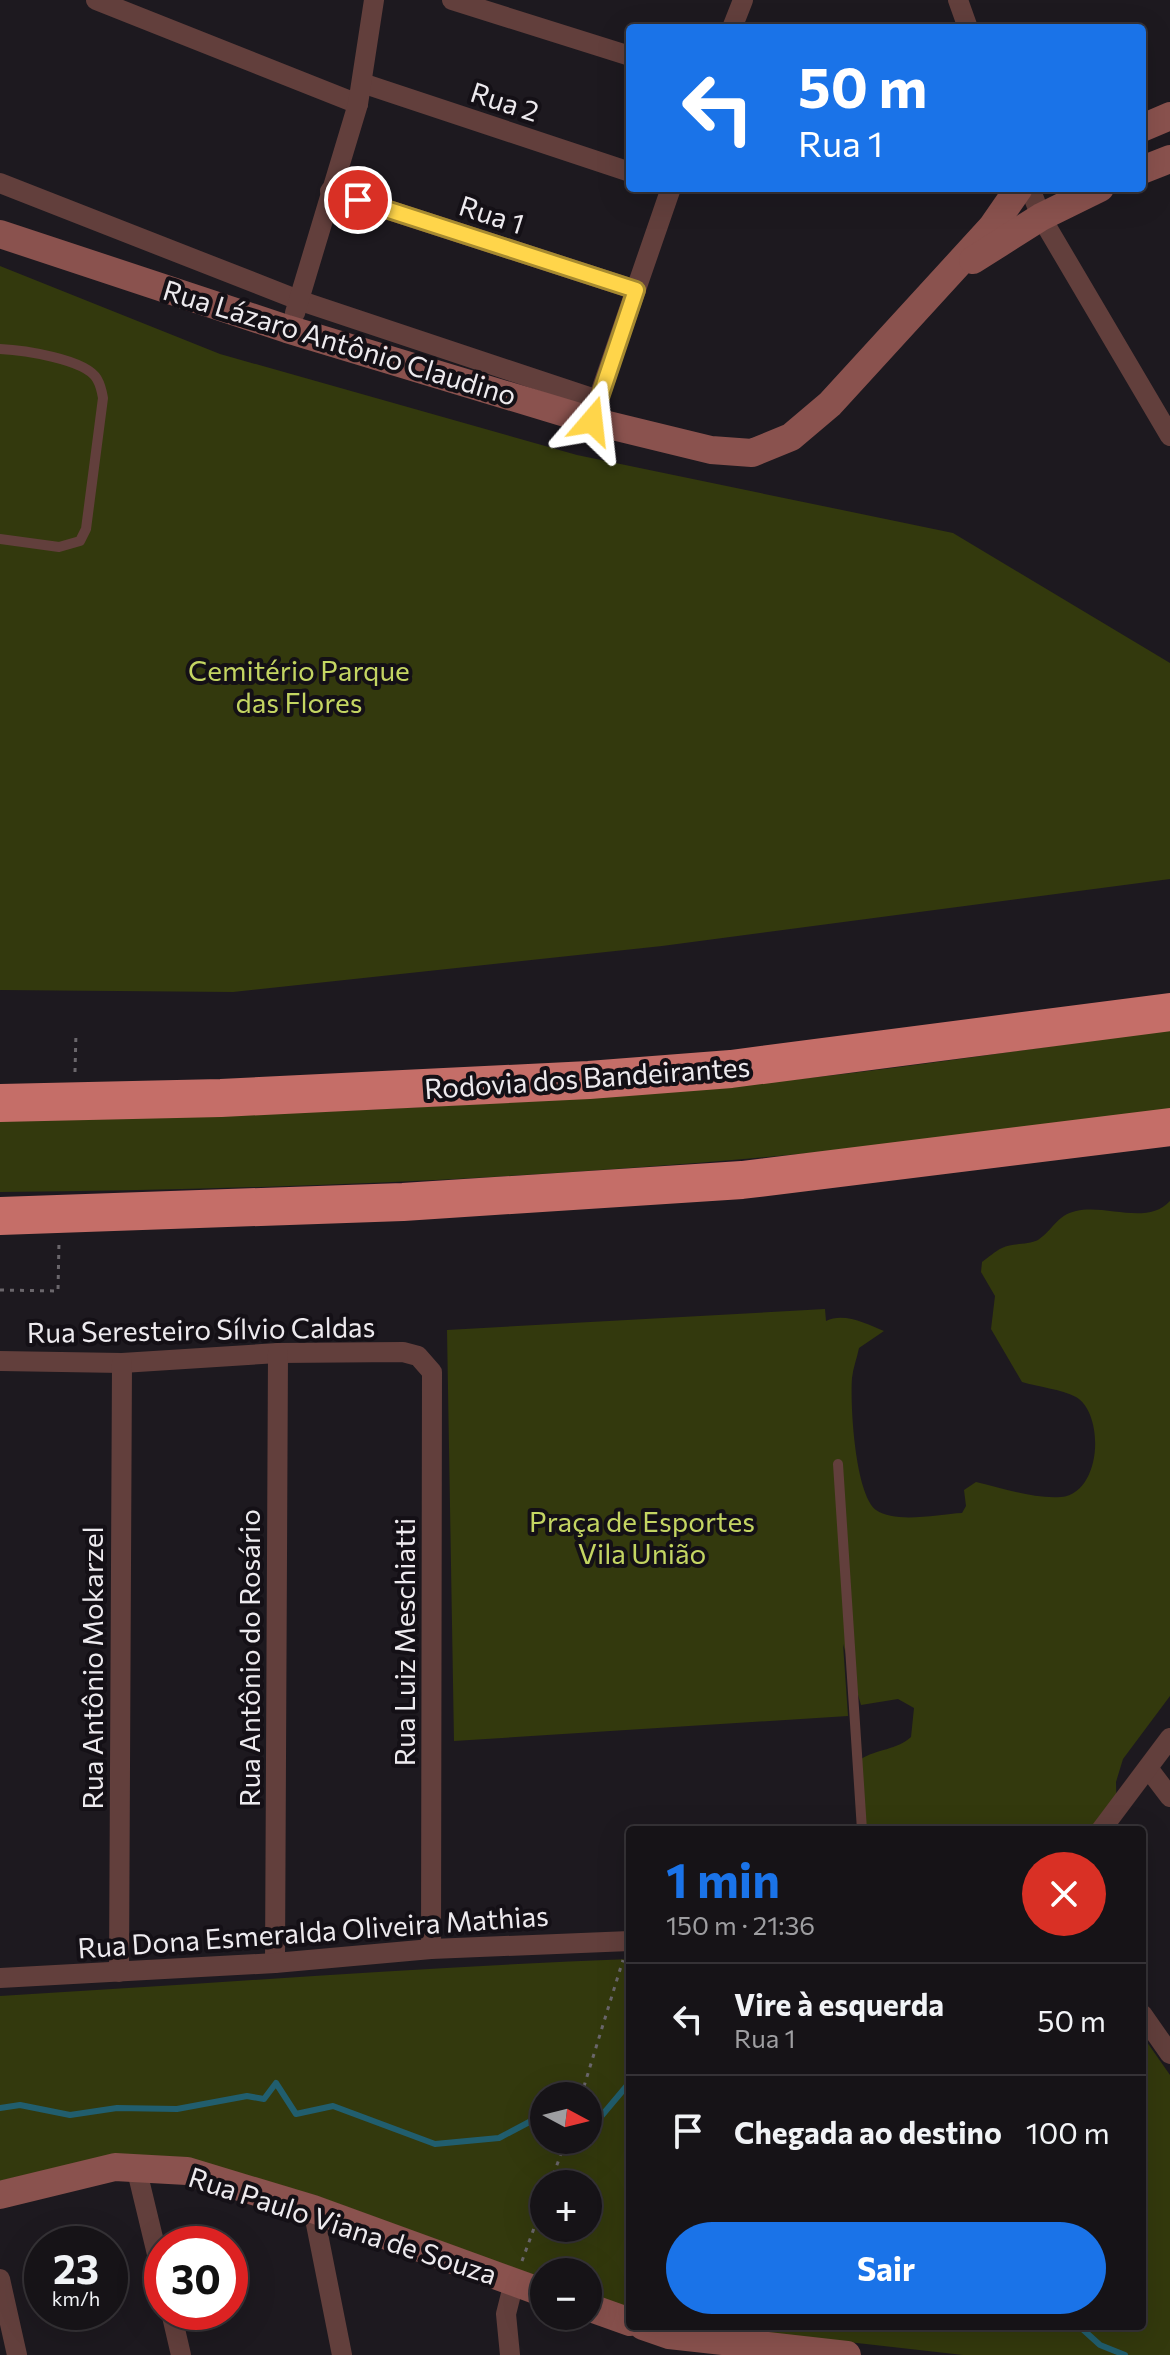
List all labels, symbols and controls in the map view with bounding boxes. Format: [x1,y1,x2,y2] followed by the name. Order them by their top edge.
[798,51,927,120] text: 50 m
[666,56,770,160] icon: left
[467,74,543,128] street label: Rua 2
[798,120,883,164] text: Rua 1
[324,166,392,234] pin
[336,178,380,222] icon: arrive
[455,188,529,240] street label: Rua 1
[159,272,521,412] street label: Rua Lázaro Antônio Claudino
[550,379,634,463] position arrow
[188,653,410,719] park label: Cemitério Parque das Flores
[423,1049,751,1105] street label: Rodovia dos Bandeirantes
[26,1309,376,1349] street label: Rua Seresteiro Sílvio Caldas
[529,1504,755,1570] park label: Praça de Esportes Vila União
[232,1509,266,1807] street label: Rua Antônio do Rosário
[387,1518,421,1766] street label: Rua Luiz Meschiatti
[75,1526,109,1810] street label: Rua Antônio Mokarzel
[666,1849,780,1908] text: 1 min
[1022,1852,1106,1936] button: close
[76,1898,550,1964] street label: Rua Dona Esmeralda Oliveira Mathias
[666,1909,815,1940] text: 150 m · 21:36
[734,1985,944,2022] text: Vire à esquerda
[666,1997,710,2041] icon: left
[1037,2001,1106,2038] text: 50 m
[734,2022,796,2053] text: Rua 1
[530,2082,602,2154] north arrow
[530,2082,602,2330] map controls
[666,2109,710,2153] icon: arrive
[734,2113,1002,2150] text: Chegada ao destino
[1026,2113,1110,2150] text: 100 m
[185,2159,501,2291] street label: Rua Paulo Viana de Souza
[530,2170,602,2242] button: +
[666,2222,1106,2314] button: Sair
[144,2226,248,2330] speed limit sign: 30
[53,2243,99,2292] text: 23
[530,2258,602,2330] button: −
[52,2286,100,2310] text: km/h

